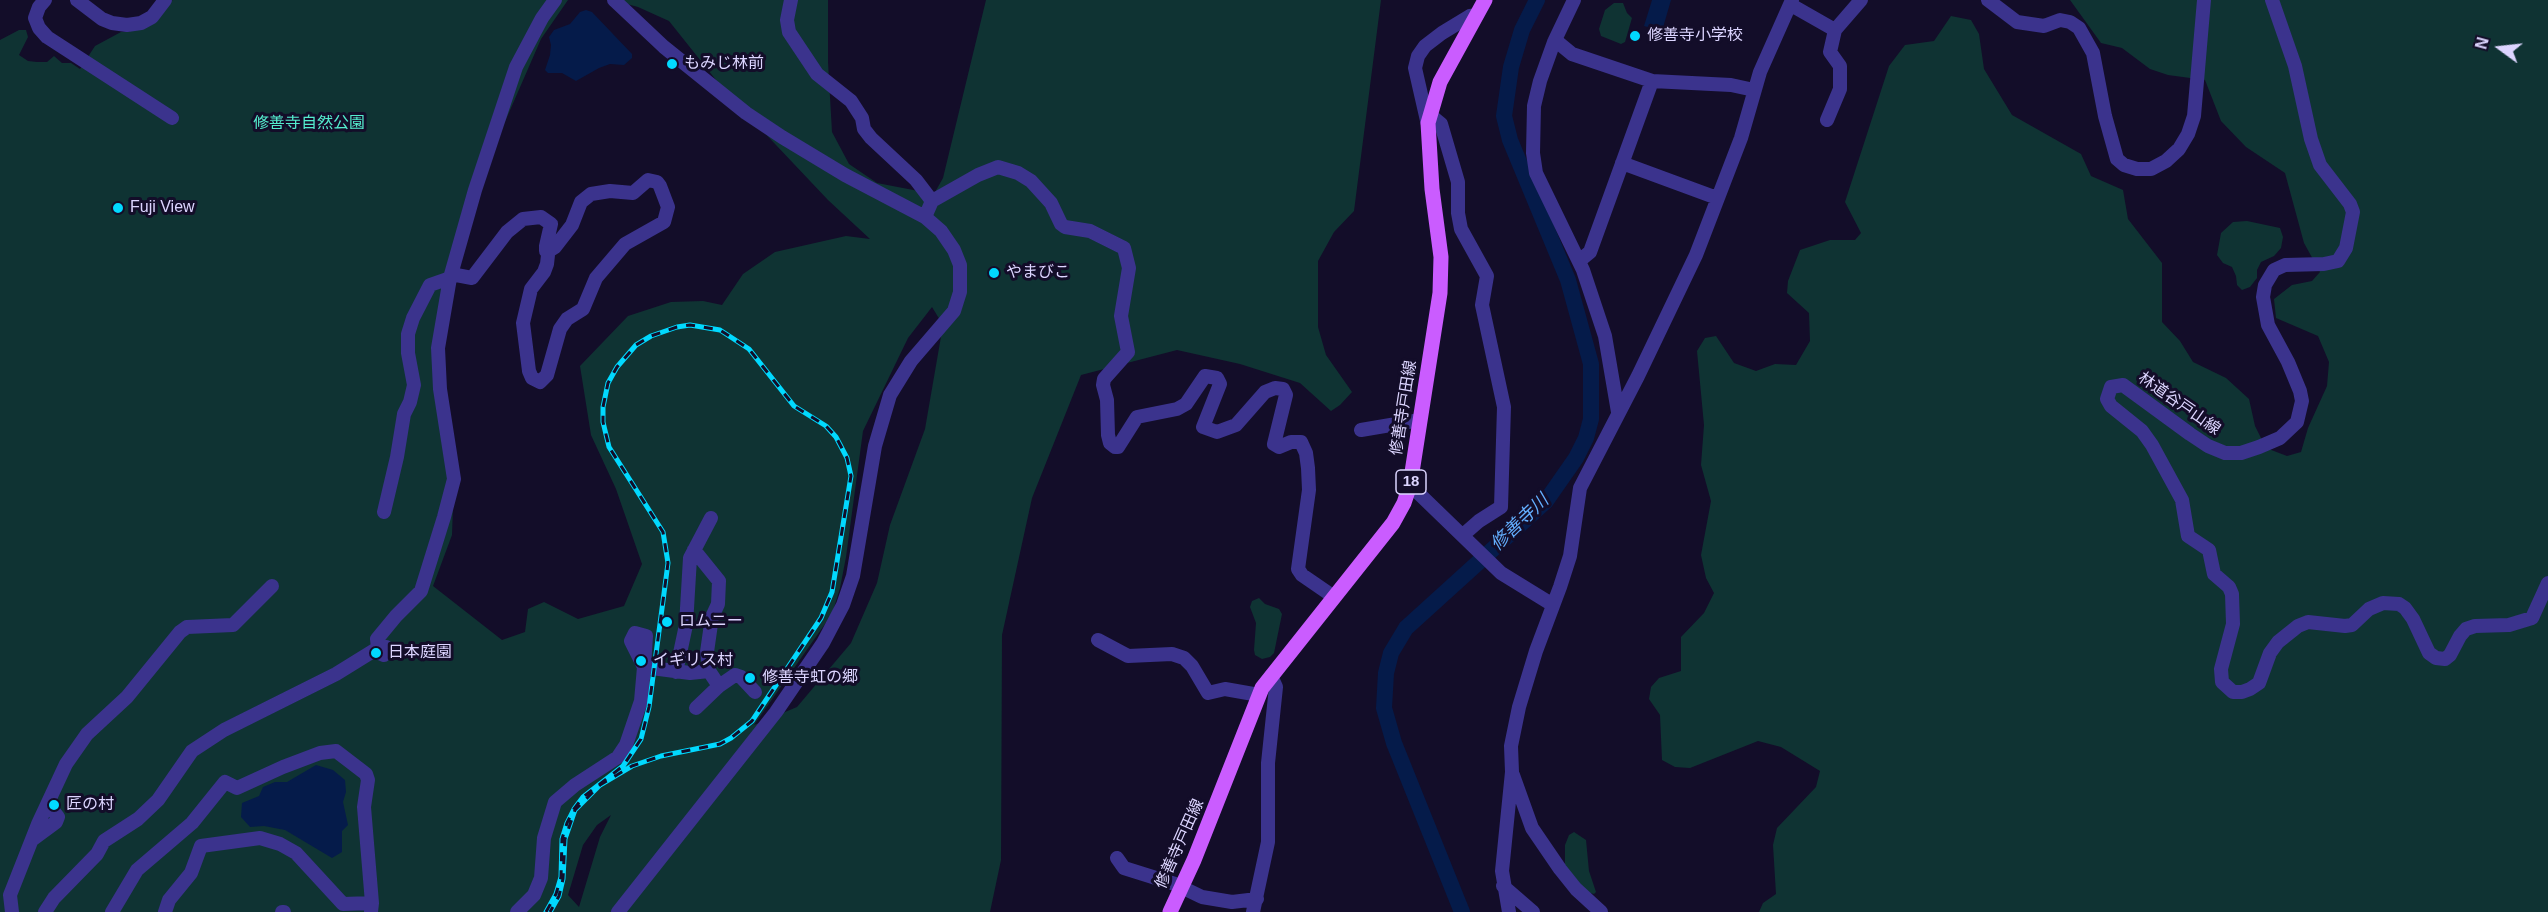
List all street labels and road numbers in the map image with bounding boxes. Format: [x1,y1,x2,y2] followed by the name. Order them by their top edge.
[1387,359,1421,457] street label: 修善寺戸田線
[2134,369,2224,439] street label: 林道谷戸山線
[1396,470,1426,494] road number: 18
[1152,796,1208,892] street label: 修善寺戸田線

